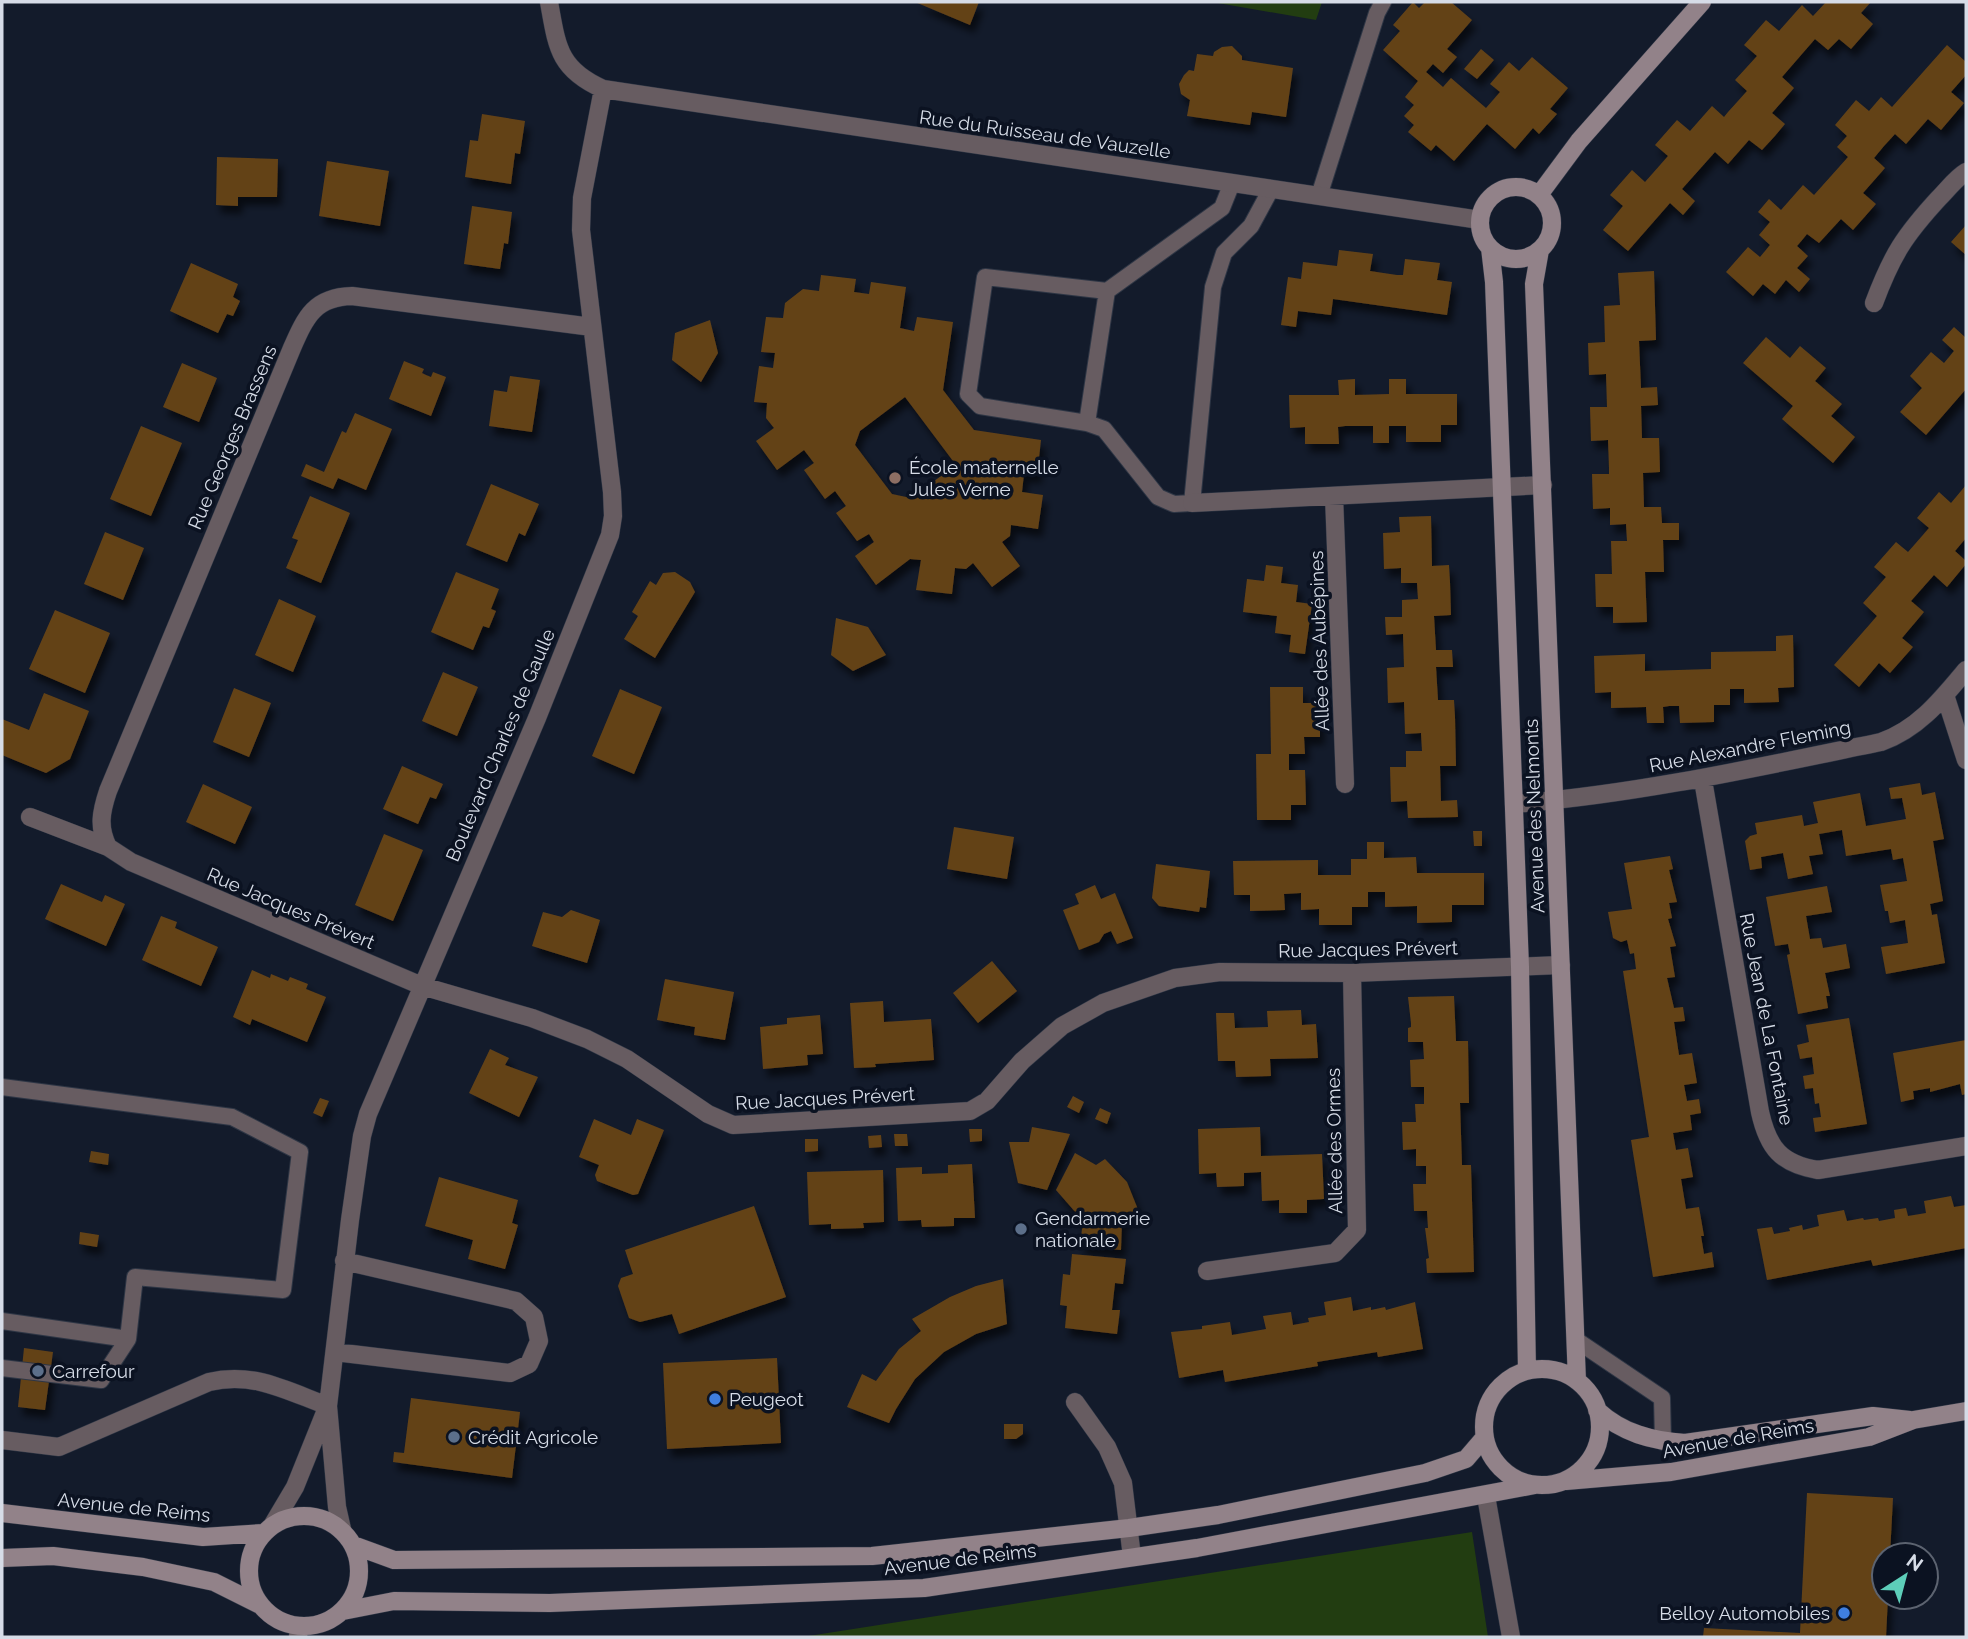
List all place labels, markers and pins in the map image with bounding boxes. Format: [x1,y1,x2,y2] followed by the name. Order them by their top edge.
[909,456,1059,500] place label: École maternelle Jules Verne
[887,470,903,486] marker: École maternelle Jules Verne
[1035,1207,1150,1251] place label: Gendarmerie nationale
[1013,1221,1029,1237] marker: Gendarmerie nationale
[52,1360,135,1382] place label: Carrefour
[30,1363,46,1379] marker: Carrefour
[729,1388,804,1410] place label: Peugeot
[707,1391,723,1407] marker: Peugeot
[468,1426,598,1448] place label: Crédit Agricole
[446,1429,462,1445] marker: Crédit Agricole
[1659,1602,1830,1624] place label: Belloy Automobiles
[1836,1605,1852,1621] marker: Belloy Automobiles

